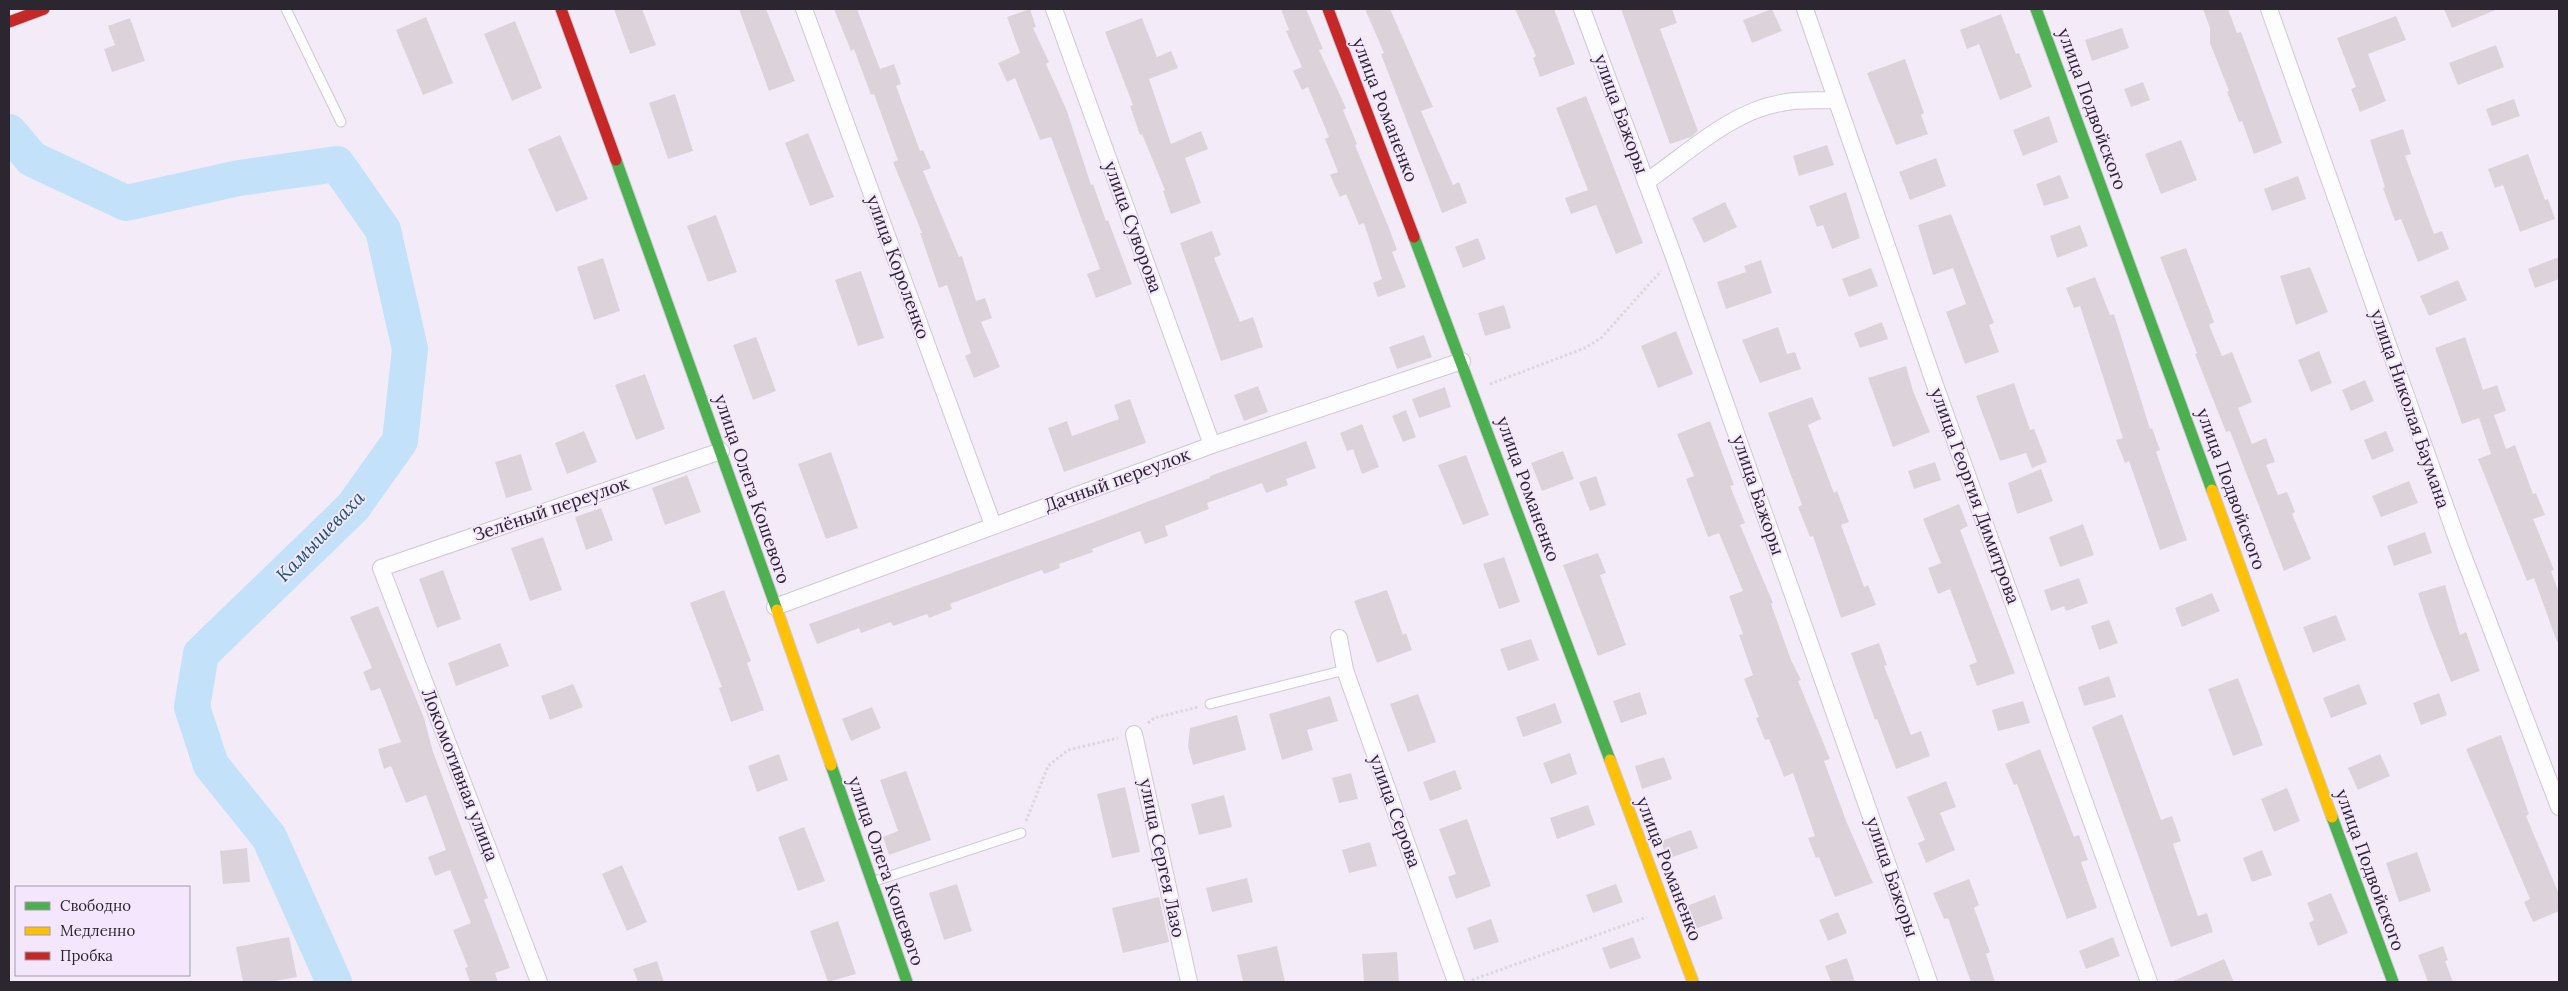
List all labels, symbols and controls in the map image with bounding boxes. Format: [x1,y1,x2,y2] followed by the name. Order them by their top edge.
[2053,25,2132,193] street label: улица Подвойского
[1347,34,1424,185] street label: улица Романенко
[1589,51,1654,177] street label: улица Бажоры
[1099,158,1168,296] street label: улица Суворова
[862,191,935,342] street label: улица Короленко
[2366,306,2455,511] street label: улица Николая Баумана
[1926,385,2025,607] street label: улица Георгия Димитрова
[709,391,796,587] street label: улица Олега Кошевого
[2192,405,2271,573] street label: улица Подвойского
[1492,413,1565,565] street label: улица Романенко
[1727,432,1790,558] street label: улица Бажоры
[1041,442,1193,517] street label: Дачный переулок
[470,471,632,546] street label: Зелёный переулок
[271,485,370,586] water label: Камышеваха
[417,685,504,864] street label: Локомотивная улица
[1364,751,1427,871] street label: улица Серова
[843,773,930,969] street label: улица Олега Кошевого
[1134,776,1191,940] street label: улица Сергея Лазо
[2331,786,2410,954] street label: улица Подвойского
[1631,793,1708,944] street label: улица Романенко
[1861,814,1924,940] street label: улица Бажоры
[15,886,190,976] legend
[60,896,131,915] text: Свободно
[60,921,135,940] text: Медленно
[60,946,113,965] text: Пробка

